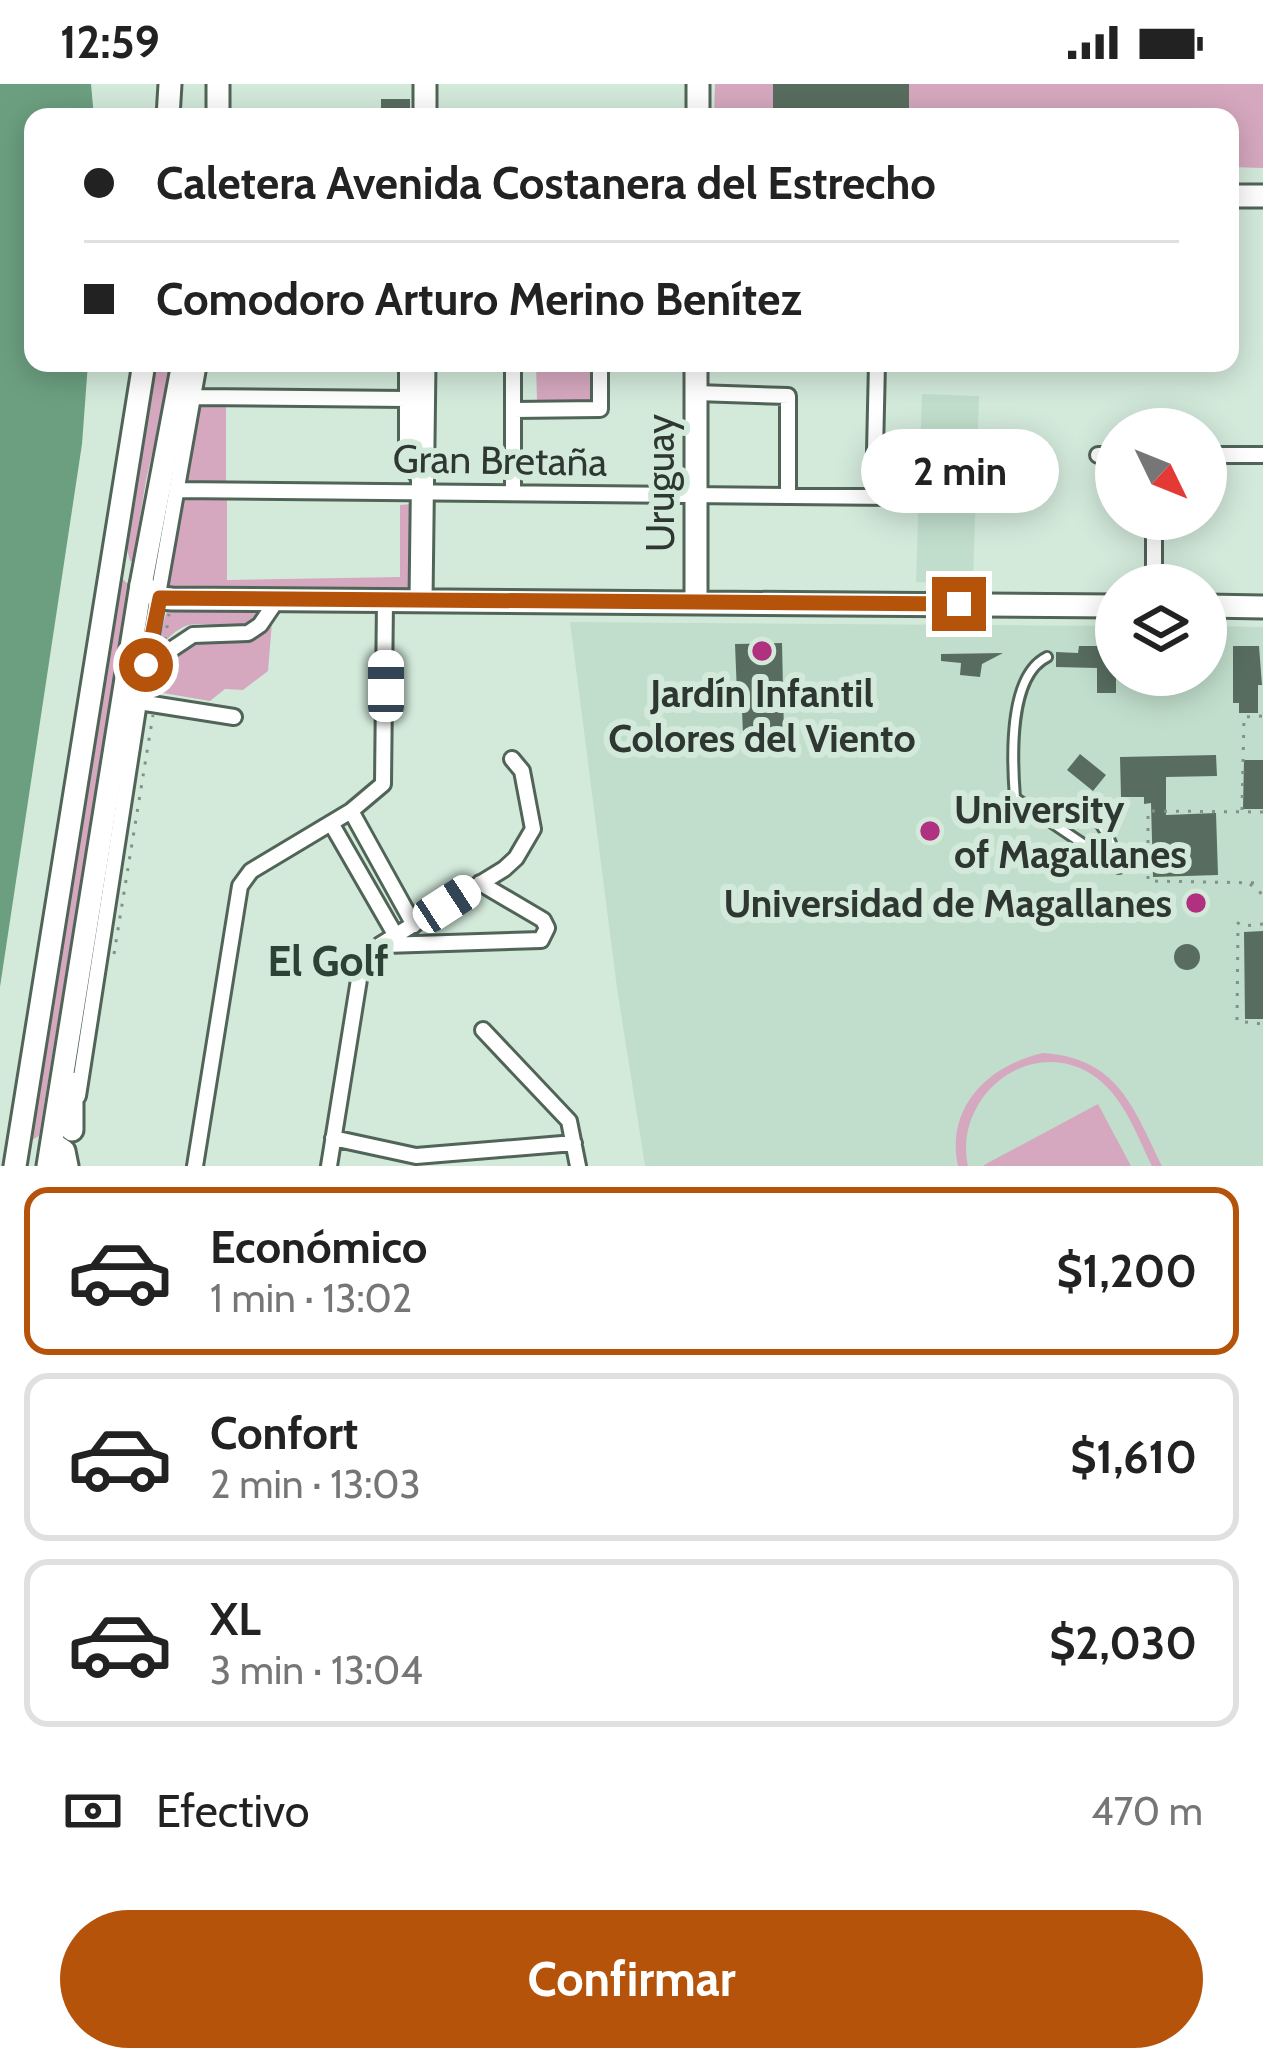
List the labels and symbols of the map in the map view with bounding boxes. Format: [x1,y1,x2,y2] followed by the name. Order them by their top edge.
[1095,408,1227,540] north arrow
[636,414,684,552] street label: Uruguay
[860,430,1058,514] callout: 2 min
[392,434,608,486] street label: Gran Bretaña
[932,577,986,631] route end
[119,638,173,692] route start
[749,638,775,664] marker: Jardín Infantil Colores del Viento
[368,650,404,722] car
[608,669,916,762] place label: Jardín Infantil Colores del Viento
[954,785,1187,878] place label: University of Magallanes
[917,818,943,844] marker: University of Magallanes
[407,869,487,939] car
[723,879,1172,927] place label: Universidad de Magallanes
[1183,890,1209,916] marker: Universidad de Magallanes
[267,935,389,987] district label: El Golf

